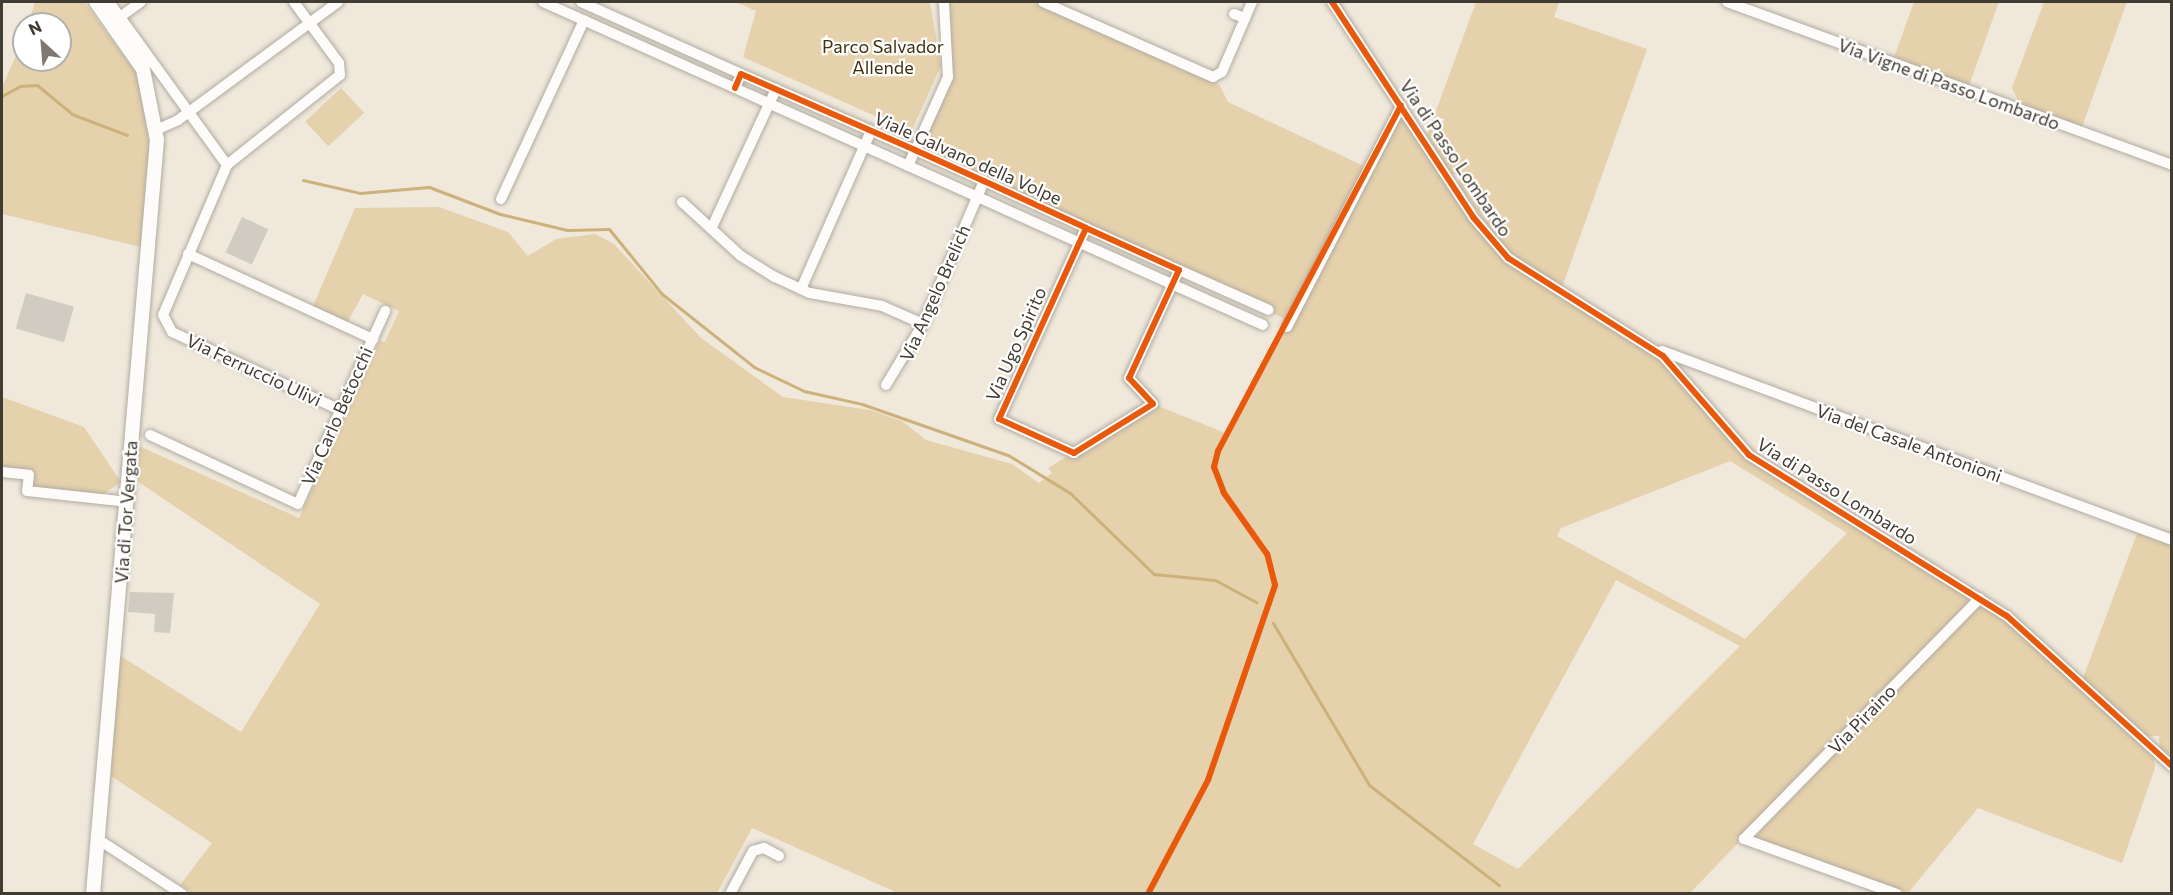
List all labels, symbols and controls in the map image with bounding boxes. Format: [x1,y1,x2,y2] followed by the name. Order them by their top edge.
[12,12,72,72] north arrow
[25,16,44,38] text: N
[1835,34,2063,134] street label: Via Vigne di Passo Lombardo
[822,36,944,78] park label: Parco Salvador Allende
[1395,76,1517,240] street label: Via di Passo Lombardo
[871,107,1065,209] street label: Viale Galvano della Volpe
[895,222,975,364] street label: Via Angelo Brelich
[981,284,1051,404] street label: Via Ugo Spirito
[183,329,325,411] street label: Via Ferruccio Ulivi
[297,343,377,489] street label: Via Carlo Betocchi
[1813,399,2005,487] street label: Via del Casale Antonioni
[1753,433,1921,549] street label: Via di Passo Lombardo
[110,440,142,584] street label: Via di Tor Vergata
[1824,680,1900,758] street label: Via Piraino

